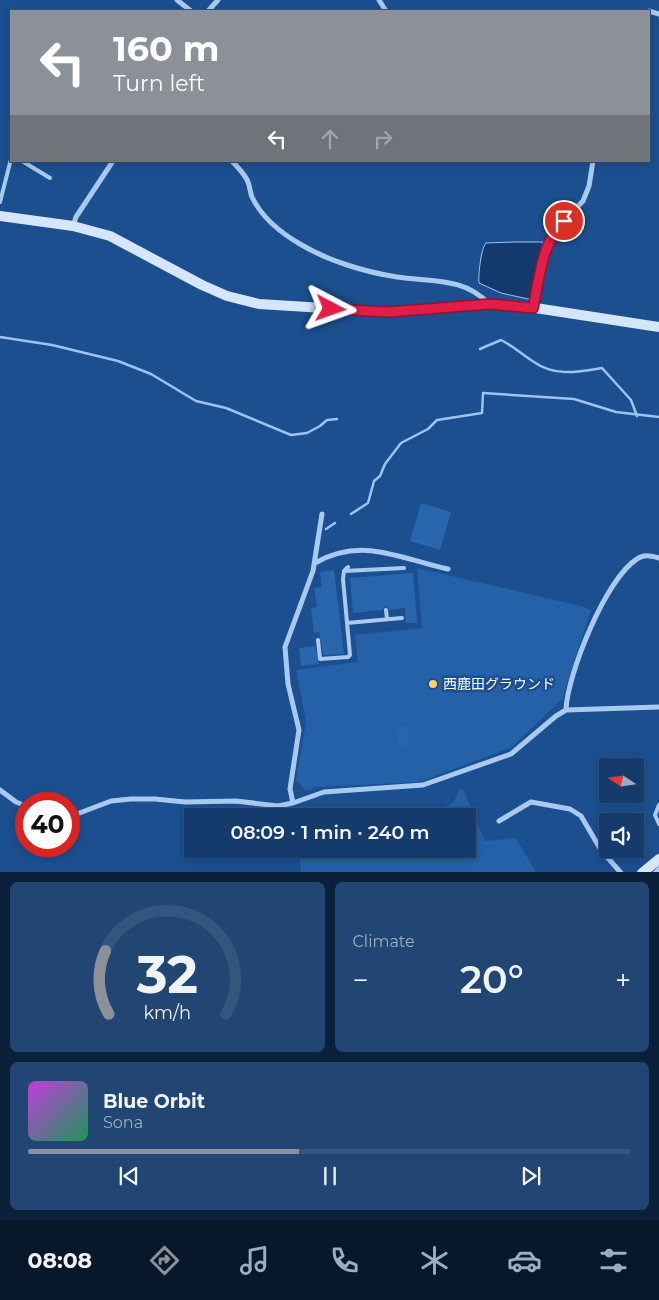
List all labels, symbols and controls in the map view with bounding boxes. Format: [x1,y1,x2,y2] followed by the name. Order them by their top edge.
[113,27,219,70] text: 160 m
[30,30,95,95] icon: left
[113,70,205,97] text: Turn left
[263,125,291,153] icon: left
[316,125,344,153] icon: ahead
[369,125,397,153] icon: right
[543,200,585,242] pin
[550,207,578,235] icon: arrive
[304,282,356,334] position arrow
[443,675,555,693] place label: 西鹿田グラウンド
[427,678,439,690] marker: 西鹿田グラウンド
[599,758,644,802] north arrow
[599,758,644,858] map controls
[15,792,80,857] speed limit sign: 40
[599,813,644,858] button: sound
[231,821,430,844] text: 08:09 · 1 min · 240 m
[353,932,415,951] text: Climate
[136,943,198,1006] text: 32
[460,956,524,1003] text: 20°
[353,963,369,997] text: −
[615,963,631,997] text: +
[143,1002,191,1023] text: km/h
[103,1090,205,1113] text: Blue Orbit
[103,1113,143,1132] text: Sona
[115,1162,143,1190] icon: previous
[316,1162,344,1190] icon: pause
[517,1162,545,1190] icon: next
[147,1243,182,1278] icon: directions
[237,1243,272,1278] icon: music
[327,1243,362,1278] icon: phone
[417,1243,452,1278] icon: climate
[507,1243,542,1278] icon: car
[596,1243,631,1278] icon: filters
[27,1247,92,1274] text: 08:08

